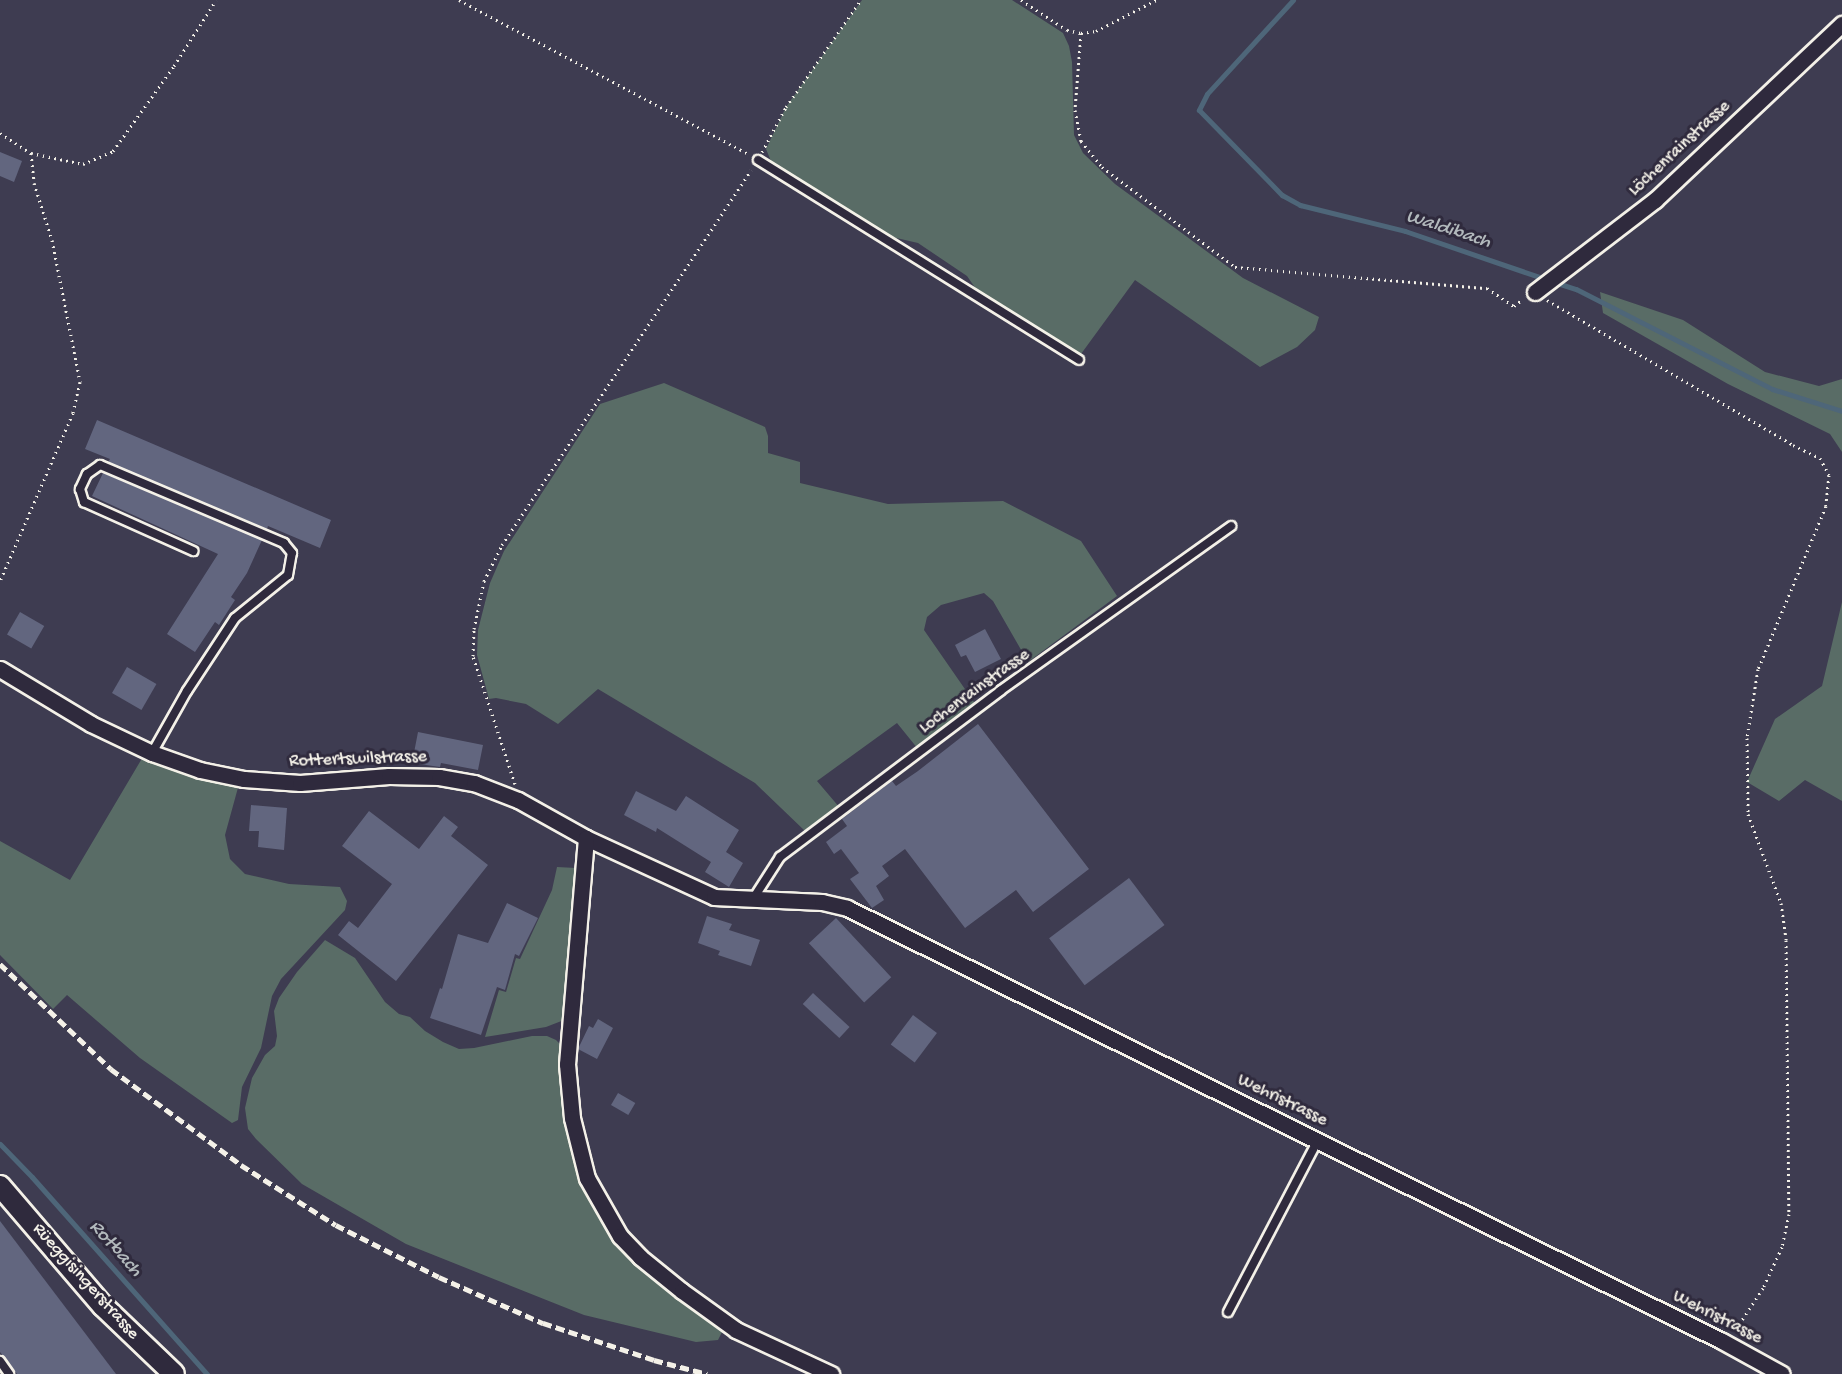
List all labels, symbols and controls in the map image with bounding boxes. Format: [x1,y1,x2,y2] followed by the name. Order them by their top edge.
[1625,96,1735,202] street label: Löchenrainstrasse
[1403,205,1493,255] water label: Waldibach
[916,645,1034,739] street label: Lochenrainstrasse
[289,747,427,773] street label: Rottertswilstrasse
[1233,1070,1331,1132] street label: Wehristrasse
[83,1216,147,1282] water label: Rotbach
[27,1219,143,1345] street label: Rüeggisingerstrasse
[1669,1286,1765,1350] street label: Wehristrasse

